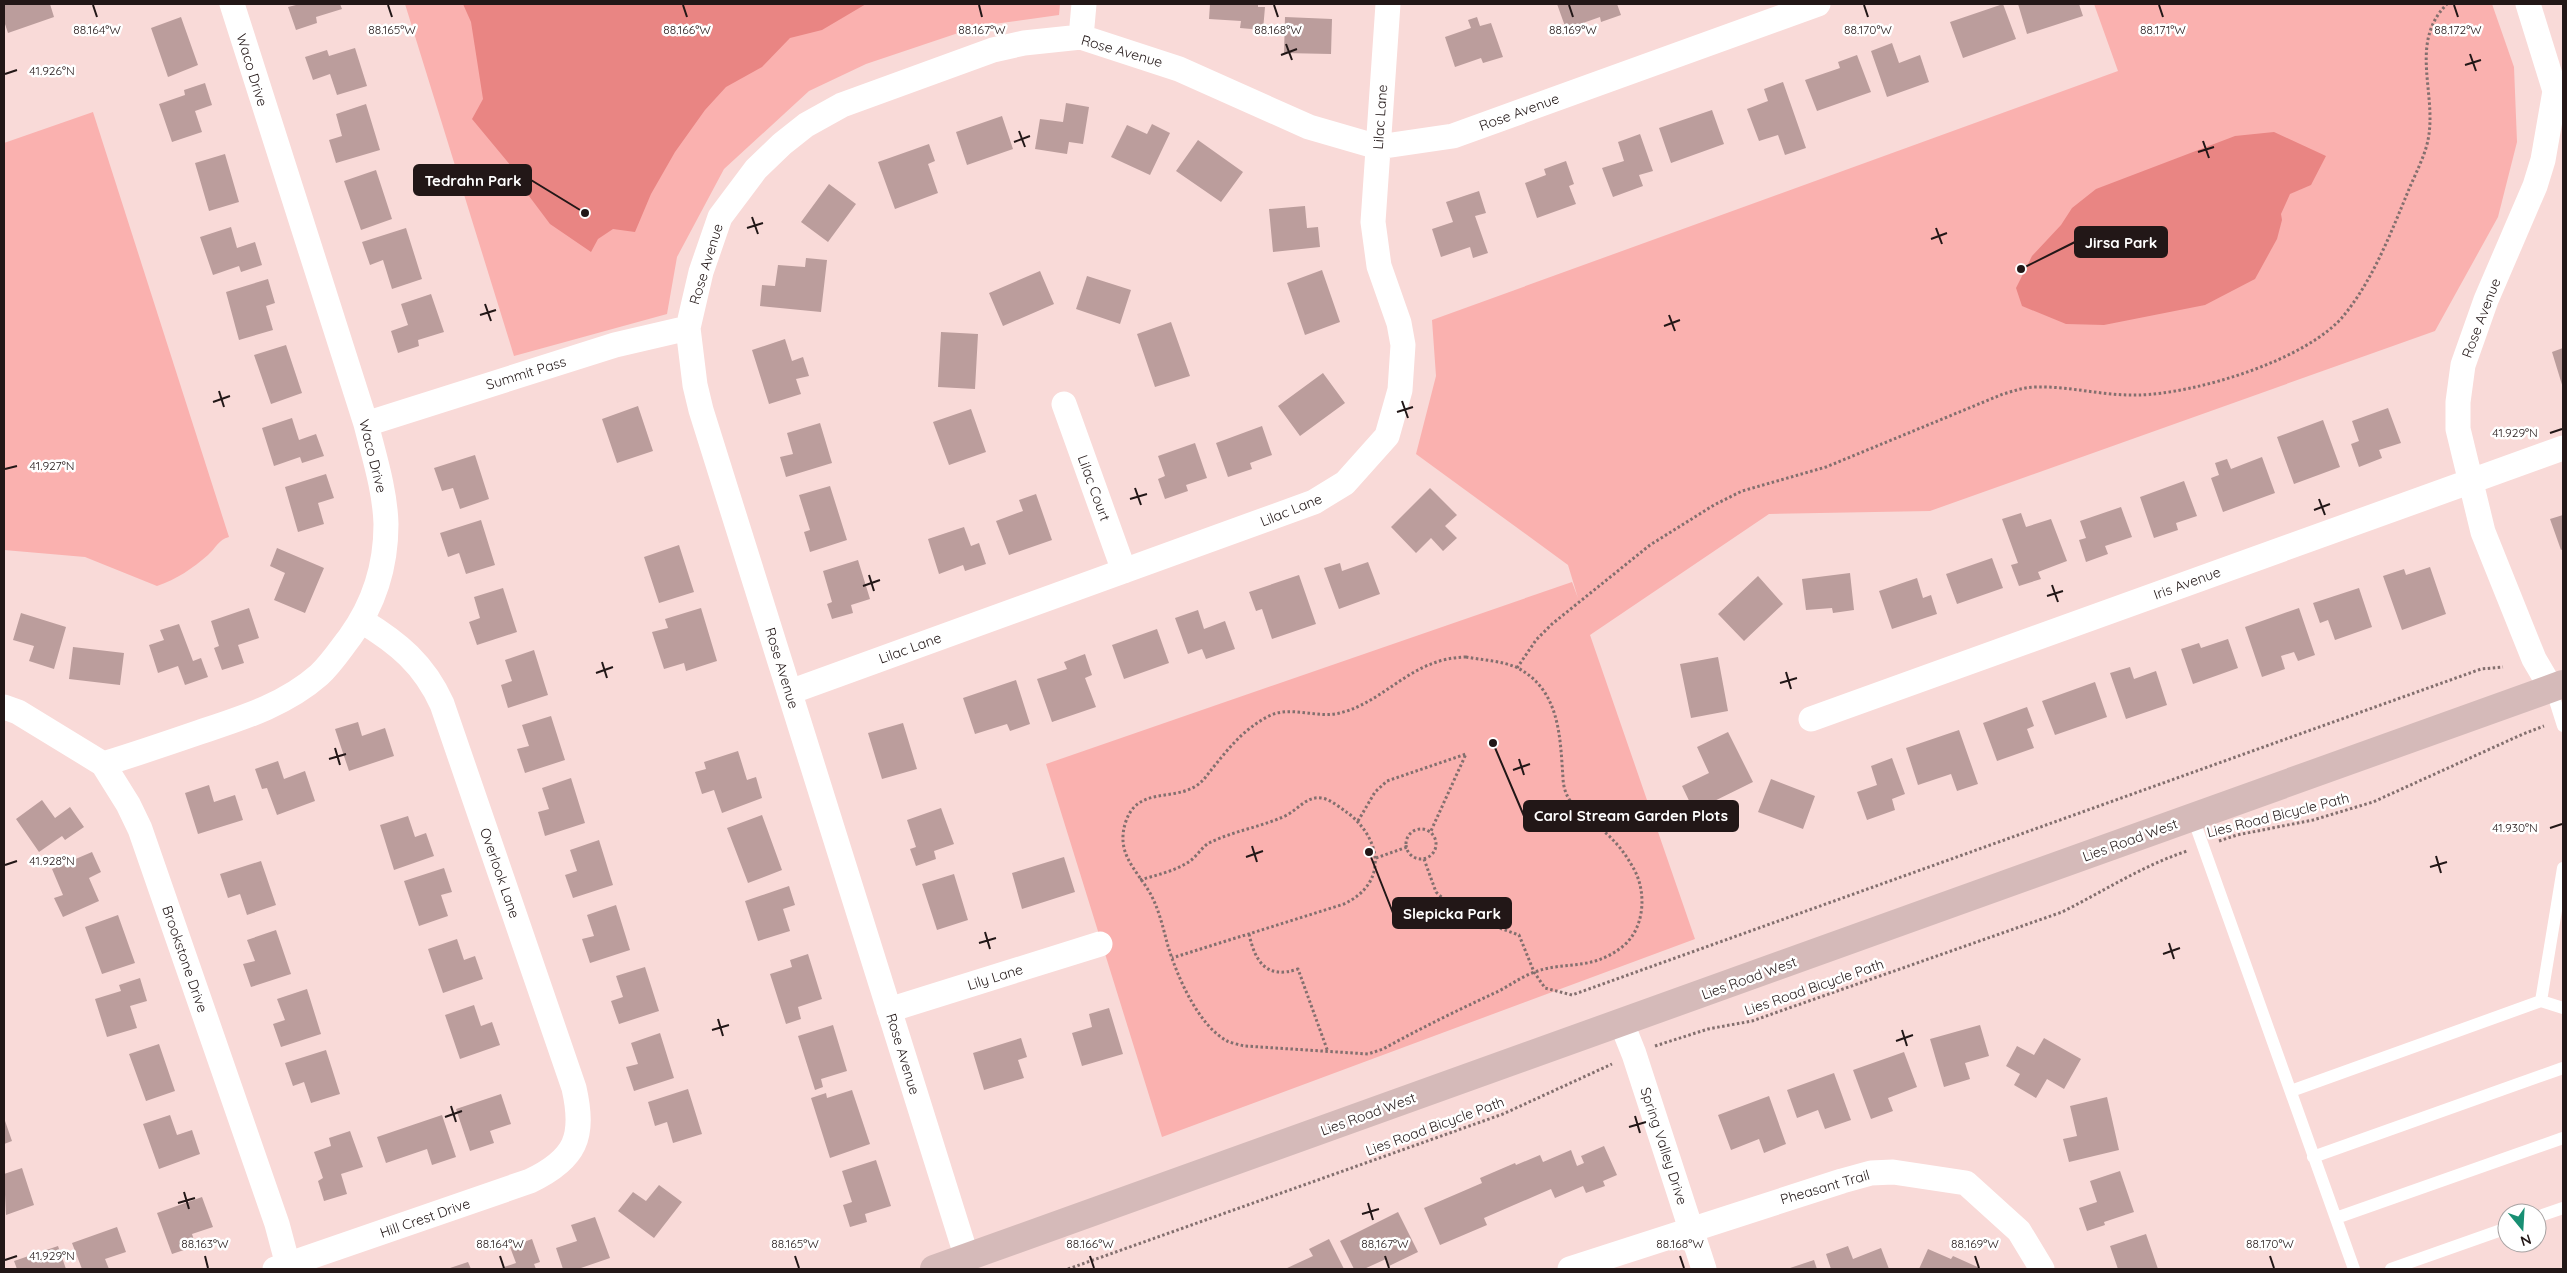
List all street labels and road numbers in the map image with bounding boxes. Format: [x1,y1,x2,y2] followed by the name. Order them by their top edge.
[232,31,272,109] street label: Waco Drive
[1079,31,1165,71] street label: Rose Avenue
[1369,84,1391,150] street label: Lilac Lane
[1476,89,1562,135] street label: Rose Avenue
[685,221,727,307] street label: Rose Avenue
[2458,276,2504,360] street label: Rose Avenue
[484,352,568,394] street label: Summit Pass
[355,417,391,495] street label: Waco Drive
[1074,453,1114,524] street label: Lilac Court
[1257,489,1325,531] street label: Lilac Lane
[2151,563,2223,603] street label: Iris Avenue
[761,625,803,711] street label: Rose Avenue
[876,628,944,668] street label: Lilac Lane
[2205,789,2351,841] street label: Lies Road Bicycle Path
[2080,814,2180,866] street label: Lies Road West
[476,825,524,921] street label: Overlook Lane
[158,903,212,1015] street label: Brookstone Drive
[1699,952,1799,1004] street label: Lies Road West
[1742,955,1886,1019] street label: Lies Road Bicycle Path
[965,960,1025,994] street label: Lily Lane
[882,1011,924,1097] street label: Rose Avenue
[1636,1085,1692,1207] street label: Spring Valley Drive
[1318,1088,1418,1140] street label: Lies Road West
[1363,1093,1507,1159] street label: Lies Road Bicycle Path
[1778,1166,1872,1208] street label: Pheasant Trail
[377,1194,473,1242] street label: Hill Crest Drive

